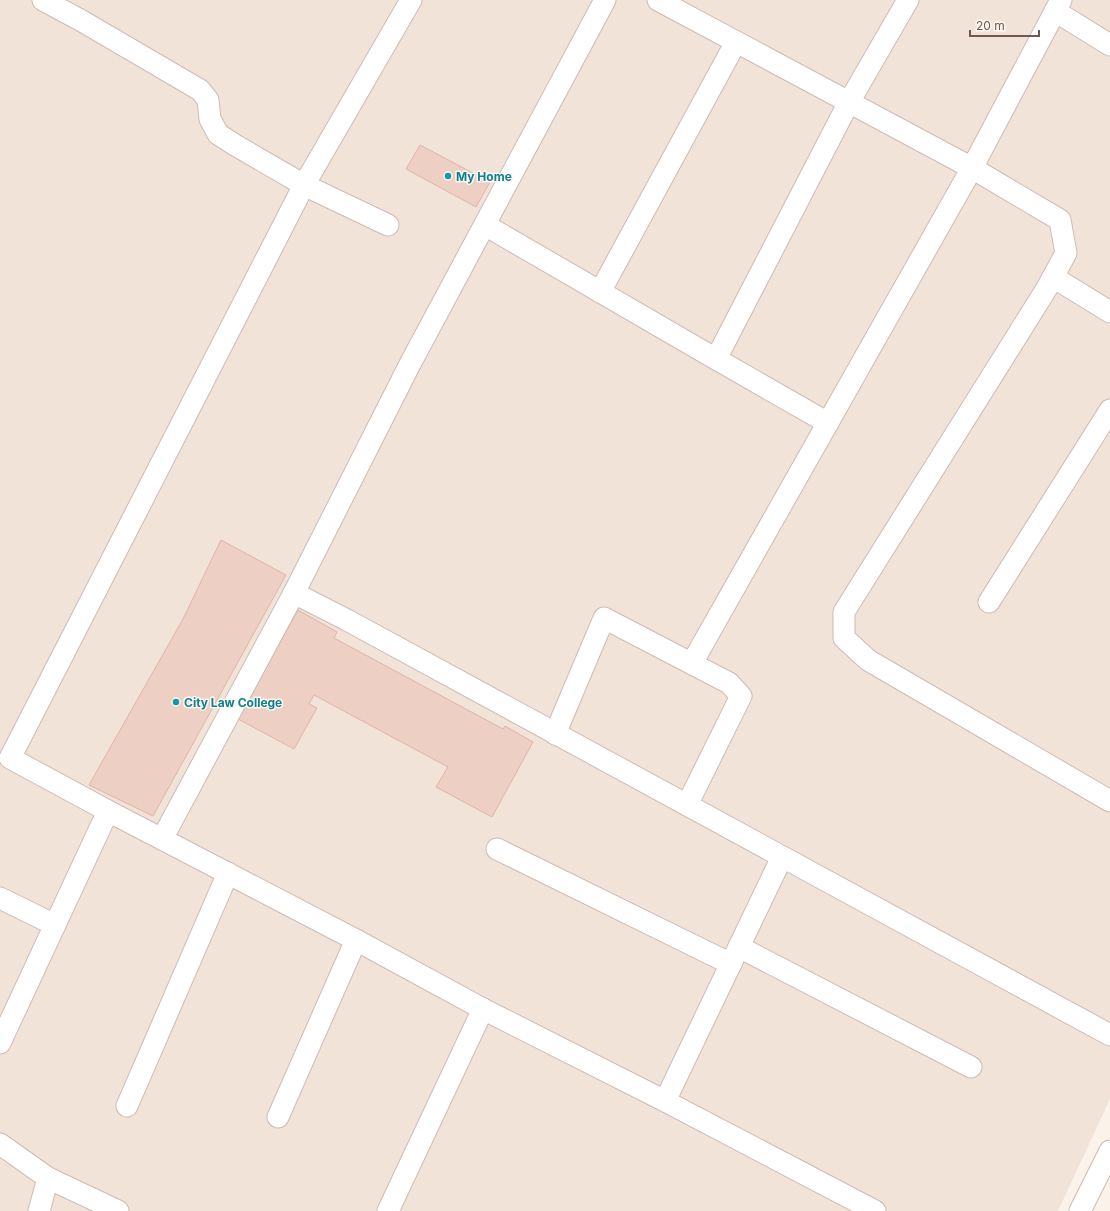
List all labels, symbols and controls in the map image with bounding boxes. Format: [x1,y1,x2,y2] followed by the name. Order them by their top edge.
[970,12,1039,38] scale bar
[976,18,1005,33] text: 20 m
[456,169,512,184] place label: My Home
[443,171,453,181] marker: My Home
[184,695,282,710] place label: City Law College
[171,697,181,707] marker: City Law College

